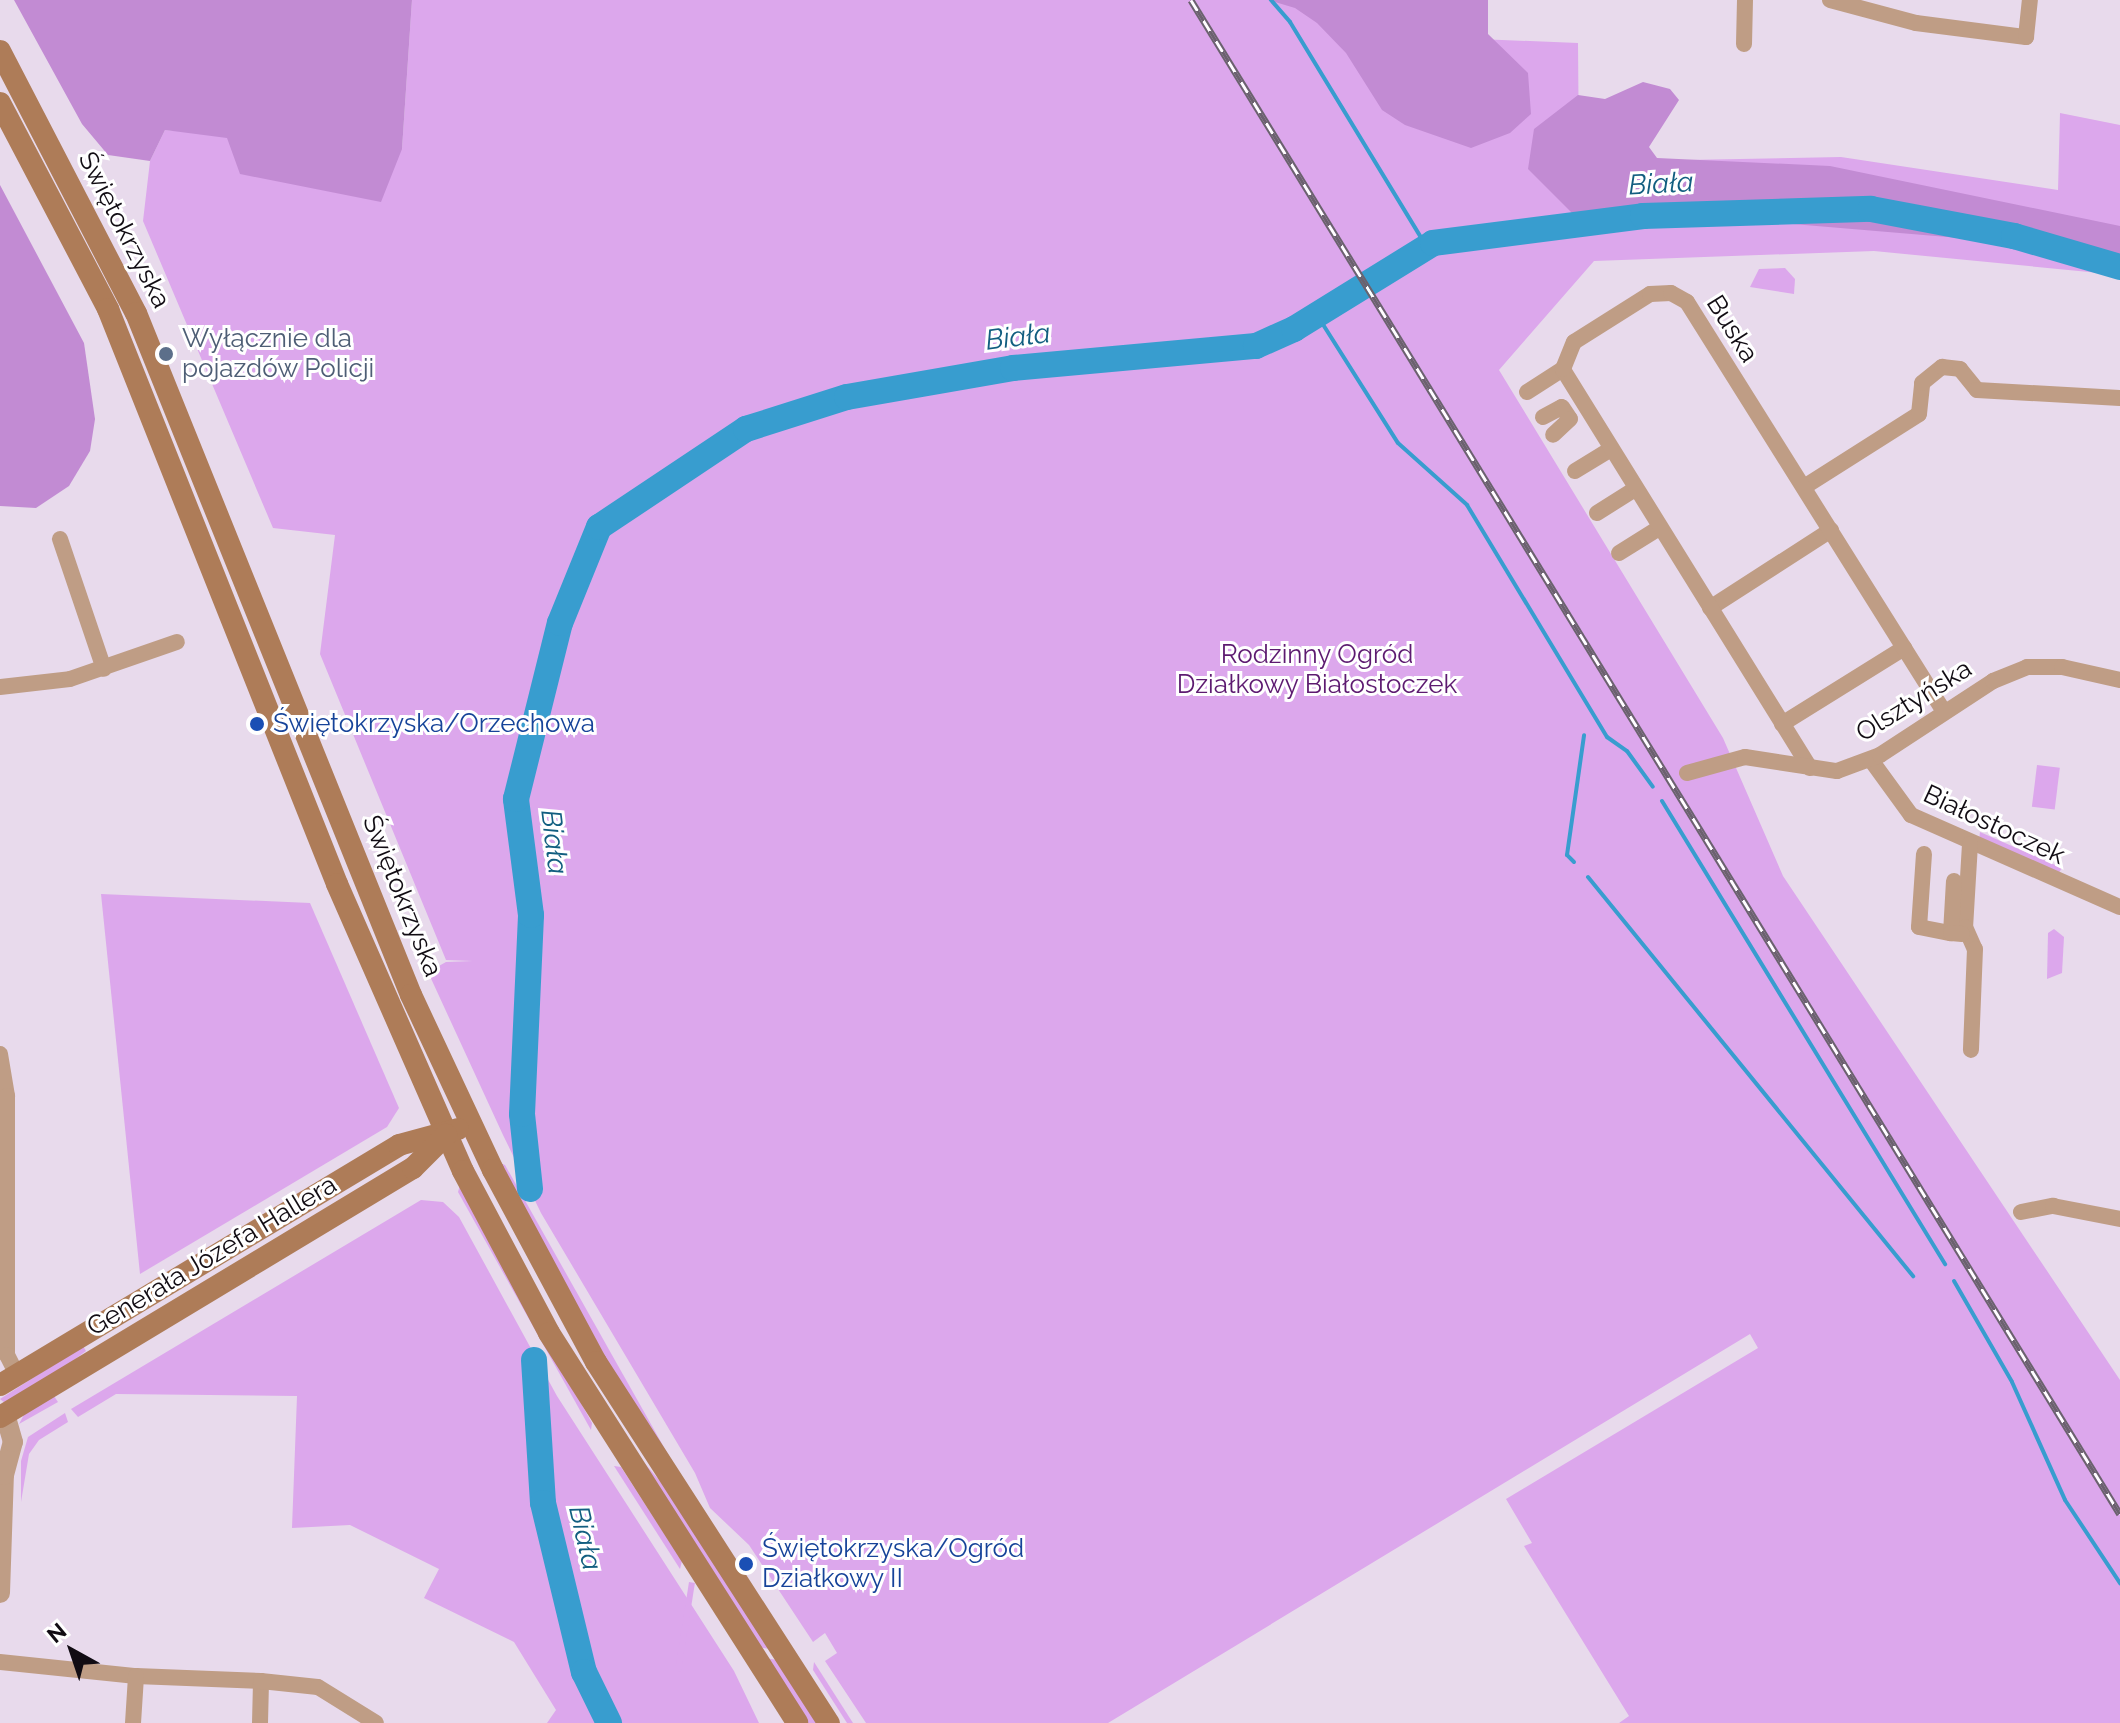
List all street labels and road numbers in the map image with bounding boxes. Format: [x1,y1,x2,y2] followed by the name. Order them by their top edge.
[71,147,177,313] street label: Świętokrzyska
[1699,290,1765,368] street label: Buska
[1850,653,1978,749] street label: Olsztyńska
[1918,779,2070,871] street label: Białostoczek
[355,811,449,981] street label: Świętokrzyska
[81,1169,343,1343] street label: Generała Józefa Hallera

